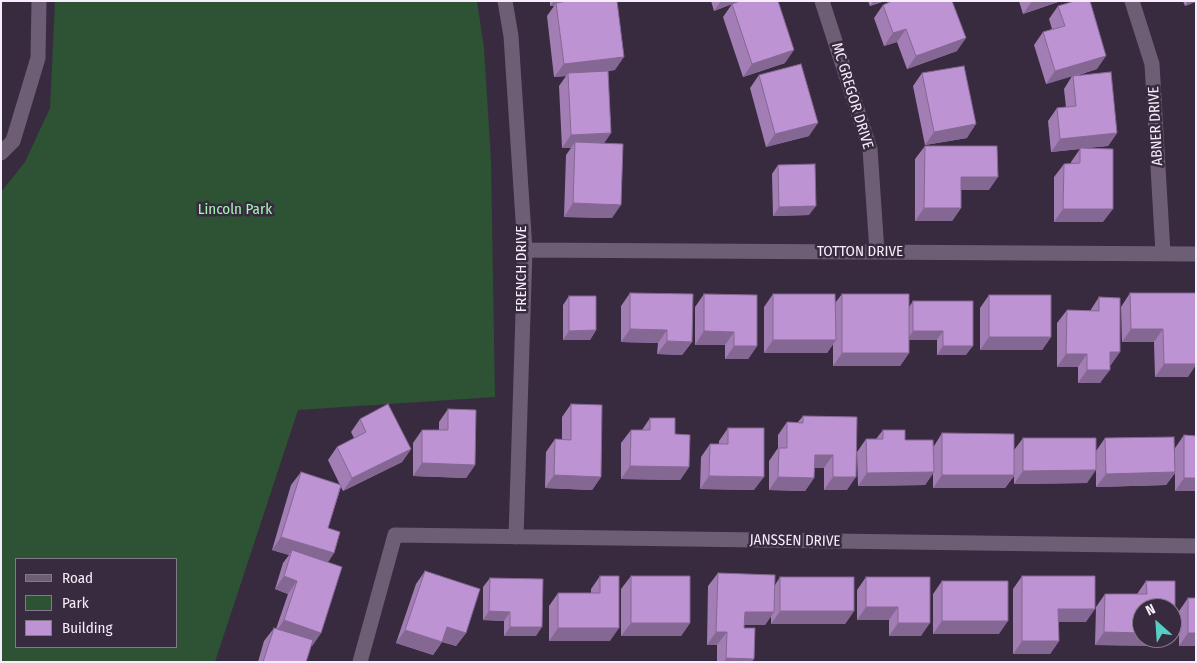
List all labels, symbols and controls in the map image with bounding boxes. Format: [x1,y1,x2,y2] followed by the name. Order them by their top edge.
[827,41,877,151] street label: MC GREGOR DRIVE
[1145,86,1167,166] street label: ABNER DRIVE
[198,201,272,219] park label: Lincoln Park
[513,226,531,312] street label: FRENCH DRIVE
[817,243,903,261] street label: TOTTON DRIVE
[749,531,841,551] street label: JANSSEN DRIVE
[15,558,178,648] legend
[62,569,93,587] text: Road
[62,594,89,612] text: Park
[1132,598,1182,648] north arrow
[1143,600,1158,619] text: N
[62,619,113,637] text: Building

